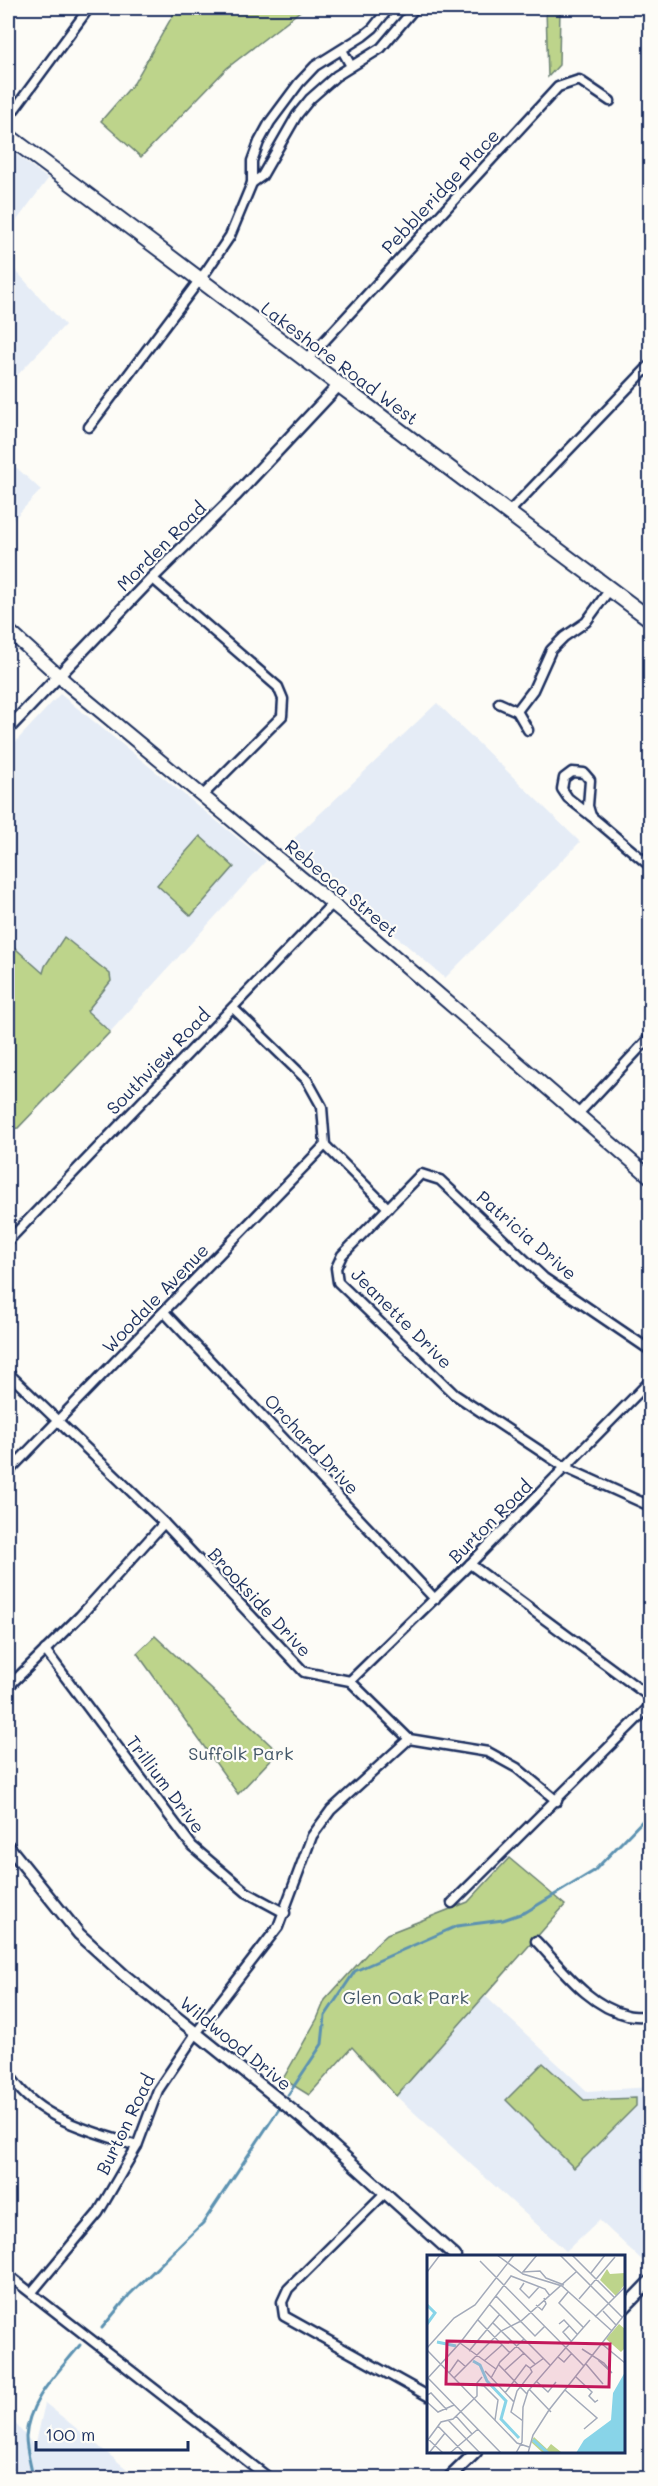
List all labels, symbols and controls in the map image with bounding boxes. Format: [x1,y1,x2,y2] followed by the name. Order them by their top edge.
[376,123,504,259] street label: Pebbleridge Place
[256,296,424,430] street label: Lakeshore Road West
[111,496,211,596] street label: Morden Road
[280,834,404,942] street label: Rebecca Street
[101,1003,215,1119] street label: Southview Road
[472,1185,582,1285] street label: Patricia Drive
[97,1238,213,1358] street label: Woodale Avenue
[346,1262,458,1374] street label: Jeanette Drive
[259,1389,365,1499] street label: Orchard Drive
[443,1474,537,1568] street label: Burton Road
[203,1542,317,1662] street label: Brookside Drive
[121,1730,211,1838] street label: Trillium Drive
[188,1741,294,1765] park label: Suffolk Park
[343,1985,469,2009] park label: Glen Oak Park
[175,1990,297,2096] street label: Wildwood Drive
[90,2070,160,2178] street label: Burton Road
[427,2255,625,2453] inset map
[36,2414,188,2452] scale bar
[45,2422,95,2446] text: 100 m

